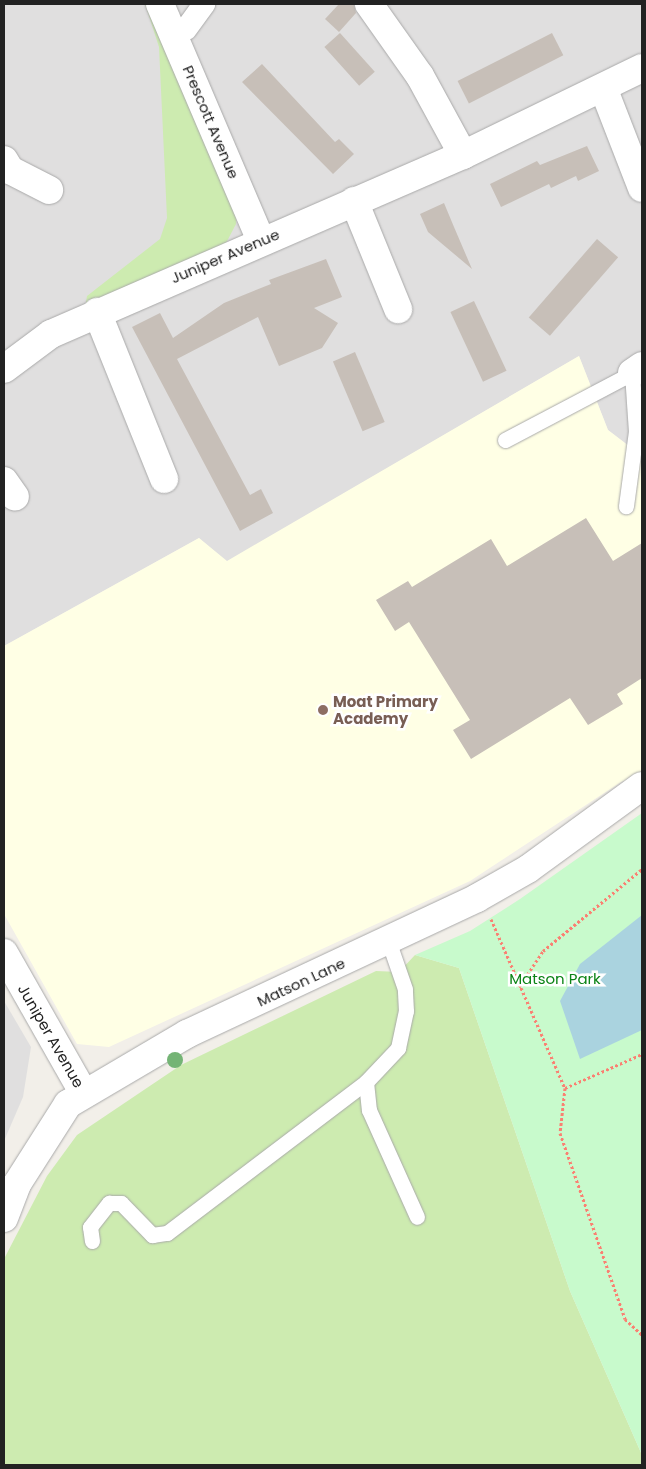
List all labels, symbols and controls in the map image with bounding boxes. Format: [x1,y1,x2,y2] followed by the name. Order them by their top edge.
[179,63,243,181] street label: Prescott Avenue
[168,225,282,287] street label: Juniper Avenue
[333,692,438,727] place label: Moat Primary Academy
[317,704,329,716] marker: Moat Primary Academy
[254,954,348,1010] street label: Matson Lane
[509,970,601,988] park label: Matson Park
[14,981,88,1091] street label: Juniper Avenue

